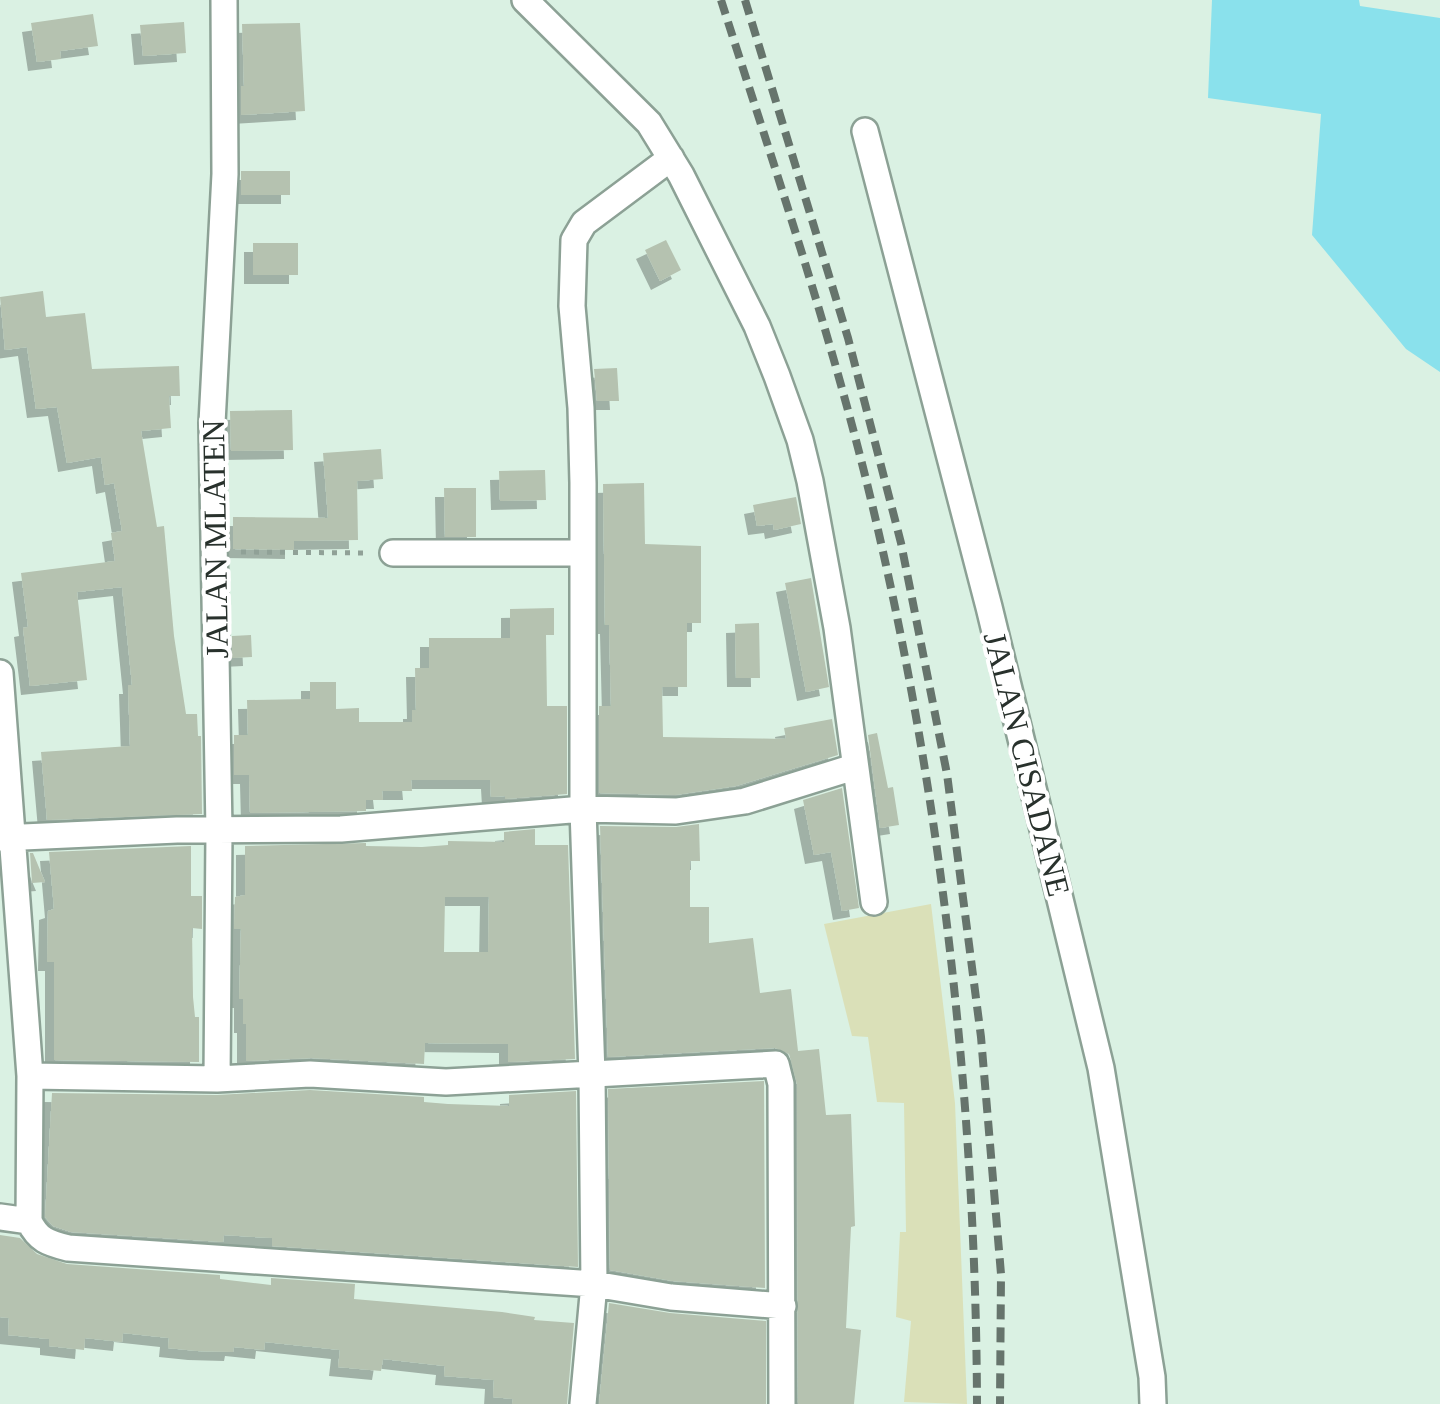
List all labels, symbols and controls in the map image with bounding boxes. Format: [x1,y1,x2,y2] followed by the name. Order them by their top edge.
[195,419,235,659] street label: JALAN MLATEN
[977,628,1077,900] street label: JALAN CISADANE

